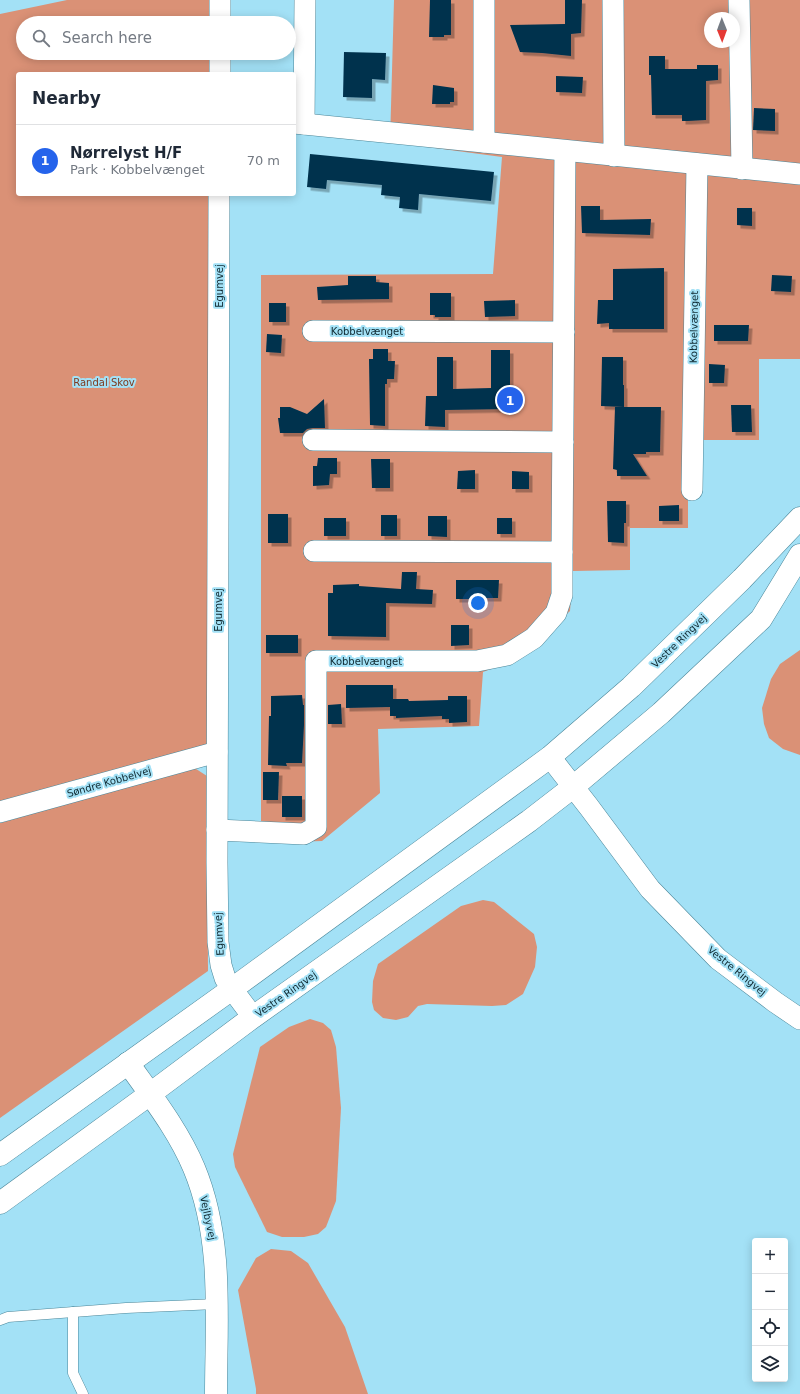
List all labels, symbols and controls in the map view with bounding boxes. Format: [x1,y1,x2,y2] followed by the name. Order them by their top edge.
[704,12,740,48] north arrow
[16,16,296,60] search box
[30,27,52,49] icon: search
[62,29,152,47] text: Search here
[32,88,101,108] text: Nearby
[70,144,182,162] text: Nørrelyst H/F
[40,153,50,168] text: 1
[247,153,280,168] text: 70 m
[70,162,204,177] text: Park · Kobbelvænget
[214,264,225,308] street label: Egumvej
[688,291,700,363] street label: Kobbelvænget
[331,326,403,337] street label: Kobbelvænget
[73,377,135,388] park label: Randal Skov
[497,385,523,415] pin: 1
[213,588,224,632] street label: Egumvej
[468,593,488,613] your location
[649,612,709,670] street label: Vestre Ringvej
[330,656,402,667] street label: Kobbelvænget
[66,765,152,799] street label: Søndre Kobbelvej
[212,912,226,956] street label: Egumvej
[706,944,768,998] street label: Vestre Ringvej
[253,969,319,1019] street label: Vestre Ringvej
[198,1195,218,1241] street label: Vejlbyvej
[752,1238,788,1382] map controls
[752,1238,788,1274] button: +
[752,1274,788,1310] button: −
[752,1310,788,1346] button: locate
[752,1346,788,1382] button: layers

